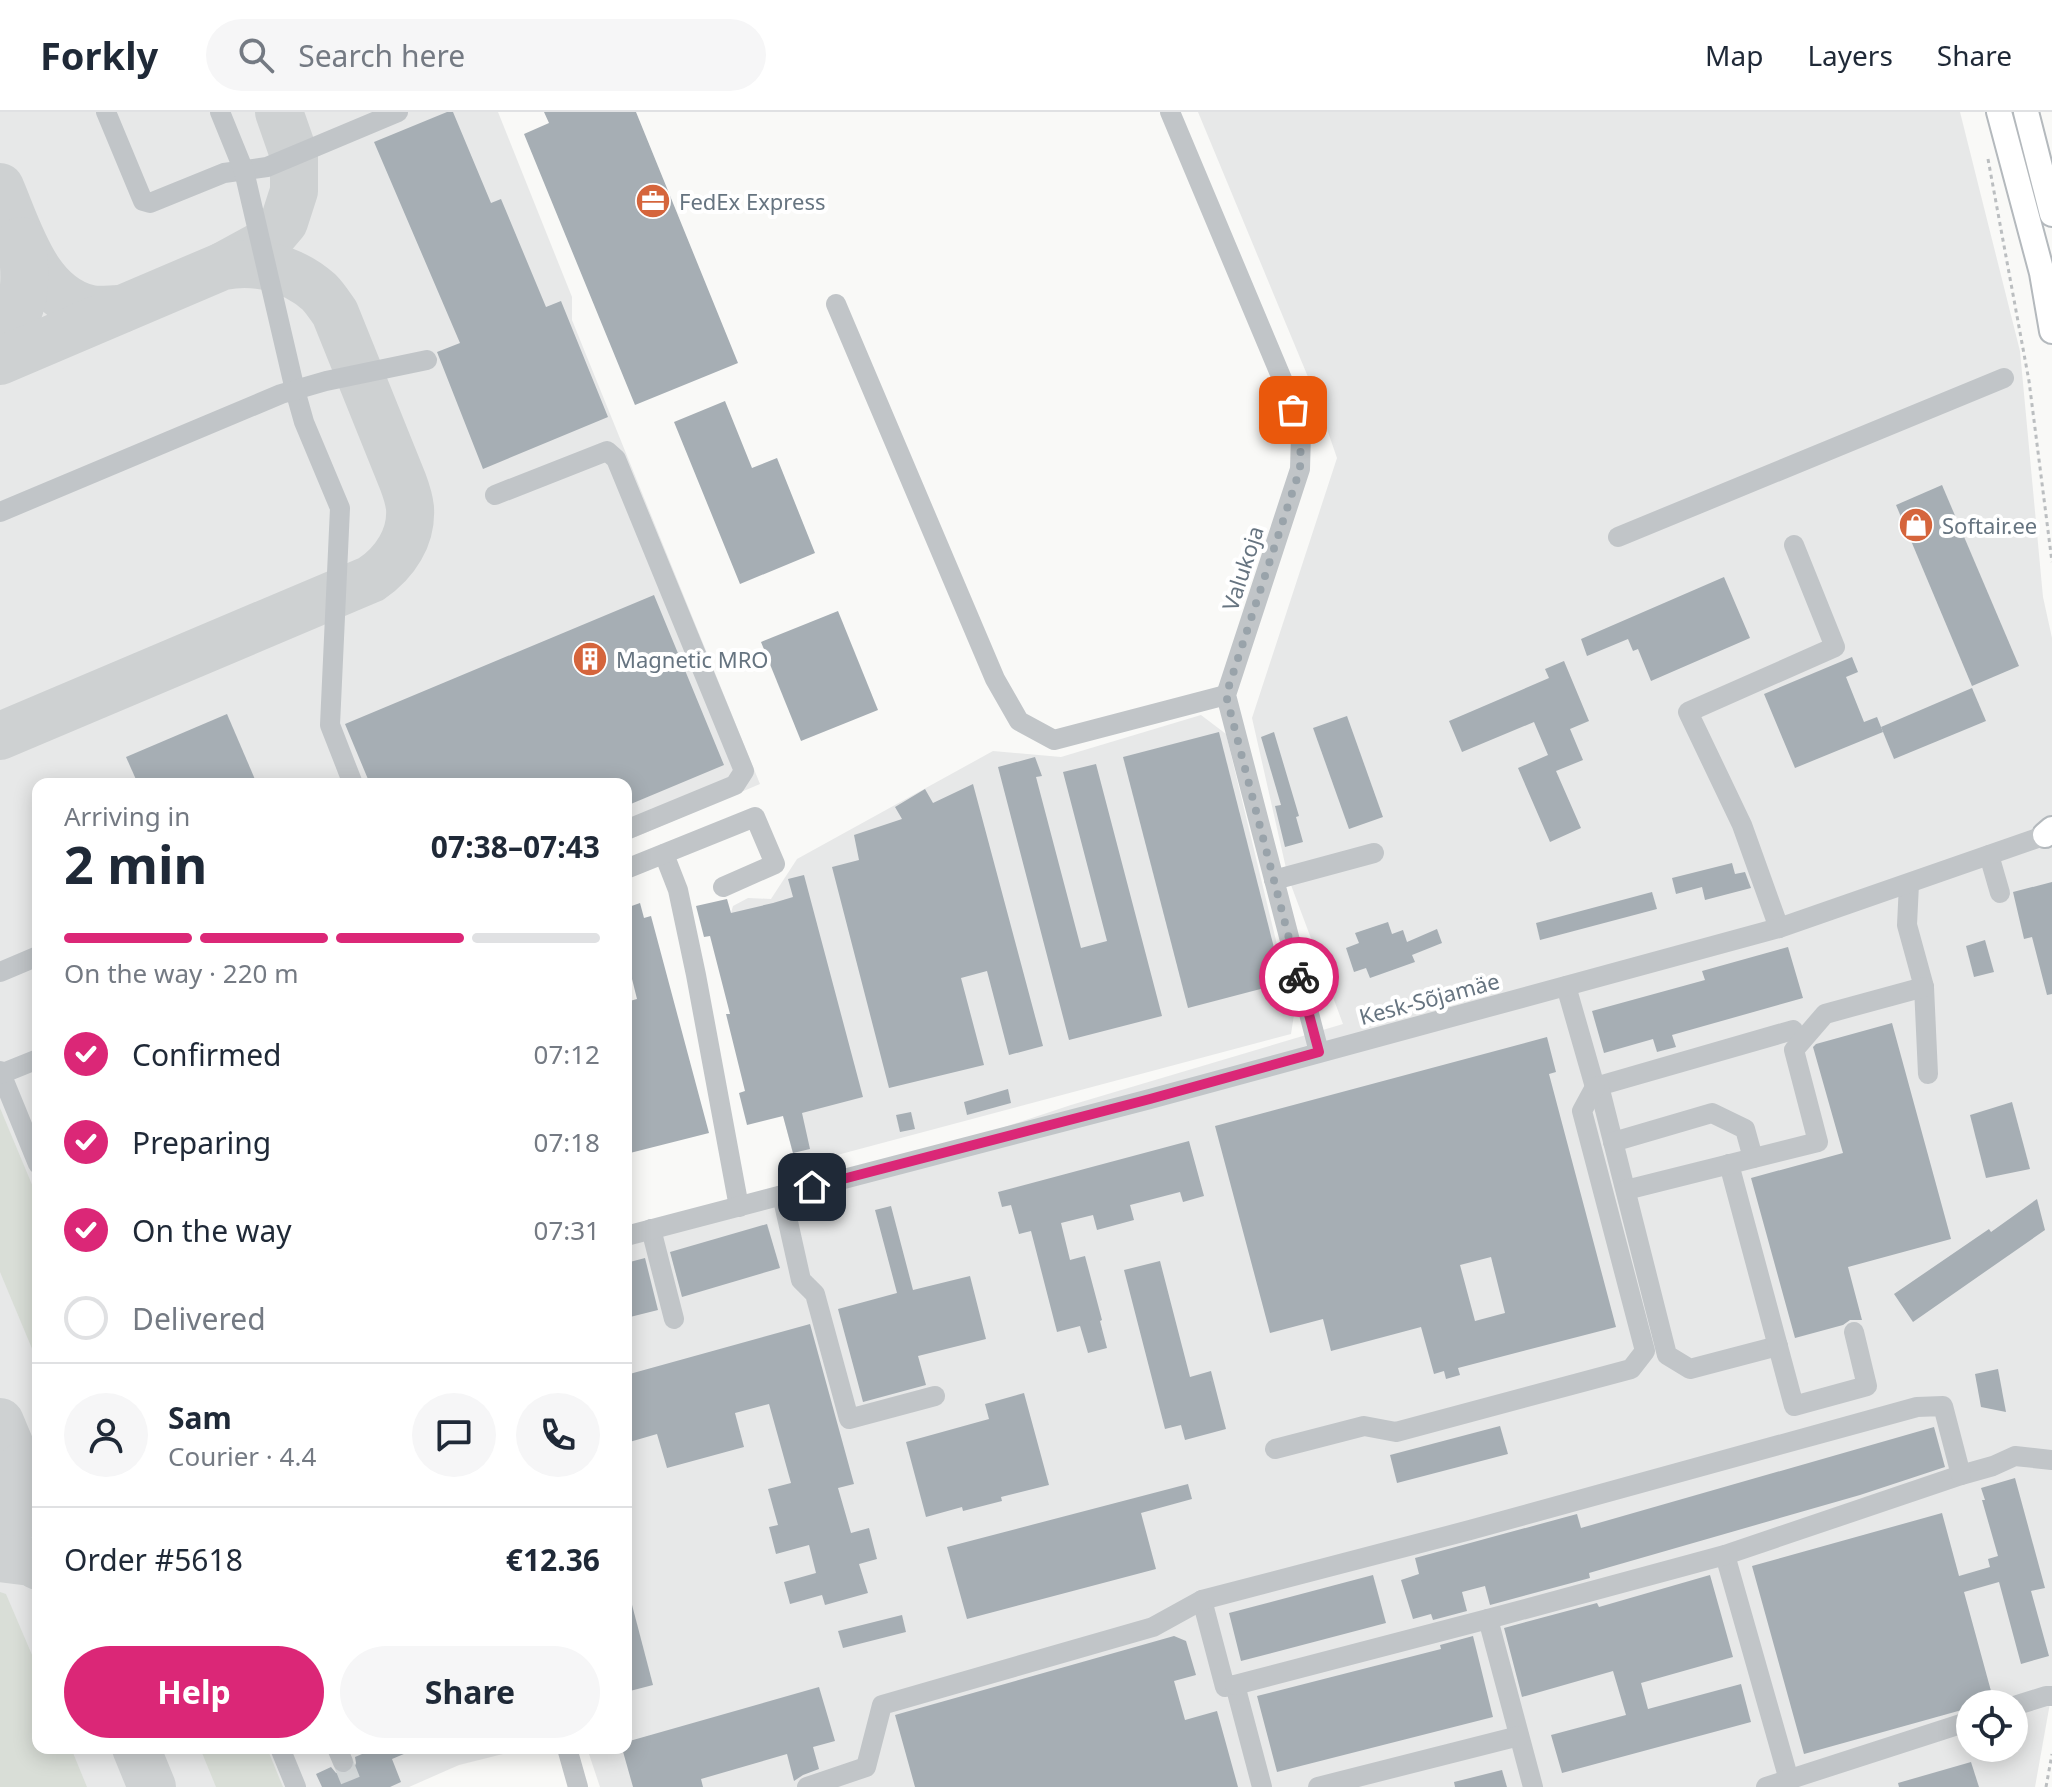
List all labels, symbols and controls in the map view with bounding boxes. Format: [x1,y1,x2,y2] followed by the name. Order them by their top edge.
[206,19,766,91] search box
[40,29,158,81] text: Forkly
[234,33,278,77] icon: search
[298,35,465,76] text: Search here
[1705,36,1763,74] text: Map
[1807,36,1893,74] text: Layers
[1937,36,2012,74] text: Share
[634,182,672,220] office icon: FedEx Express
[679,186,825,216] place label: FedEx Express
[1259,376,1327,444] pin
[1271,388,1315,432] icon: bag
[1897,506,1935,544] shop icon: Softair.ee
[1942,510,2037,540] place label: Softair.ee
[1214,522,1270,614] street label: Valukoja
[571,640,609,678] building icon: Magnetic MRO
[616,644,769,674] place label: Magnetic MRO
[64,798,190,834] text: Arriving in
[431,826,600,867] text: 07:38–07:43
[64,828,207,899] text: 2 min
[1259,937,1339,1017] courier
[64,955,298,991] text: On the way · 220 m
[1277,955,1321,999] icon: bike
[1356,965,1502,1031] street label: Kesk-Sõjamäe
[64,1032,108,1076] icon: check
[132,1034,282,1075] text: Confirmed
[534,1036,600,1072] text: 07:12
[64,1120,108,1164] icon: check
[132,1122,271,1163] text: Preparing
[534,1124,600,1160] text: 07:18
[778,1153,846,1221] pin
[790,1165,834,1209] icon: home
[64,1208,108,1252] icon: check
[132,1210,292,1251] text: On the way
[534,1212,600,1248] text: 07:31
[132,1298,266,1339] text: Delivered
[64,1393,148,1477] button: person
[412,1393,496,1477] button: chat
[516,1393,600,1477] button: phone
[168,1397,232,1438] text: Sam
[168,1438,316,1474] text: Courier · 4.4
[64,1539,243,1580] text: Order #5618
[506,1539,600,1580] text: €12.36
[64,1646,324,1738] button: Help
[340,1646,600,1738] button: Share
[1956,1690,2028,1762] map controls
[1956,1690,2028,1762] button: locate

